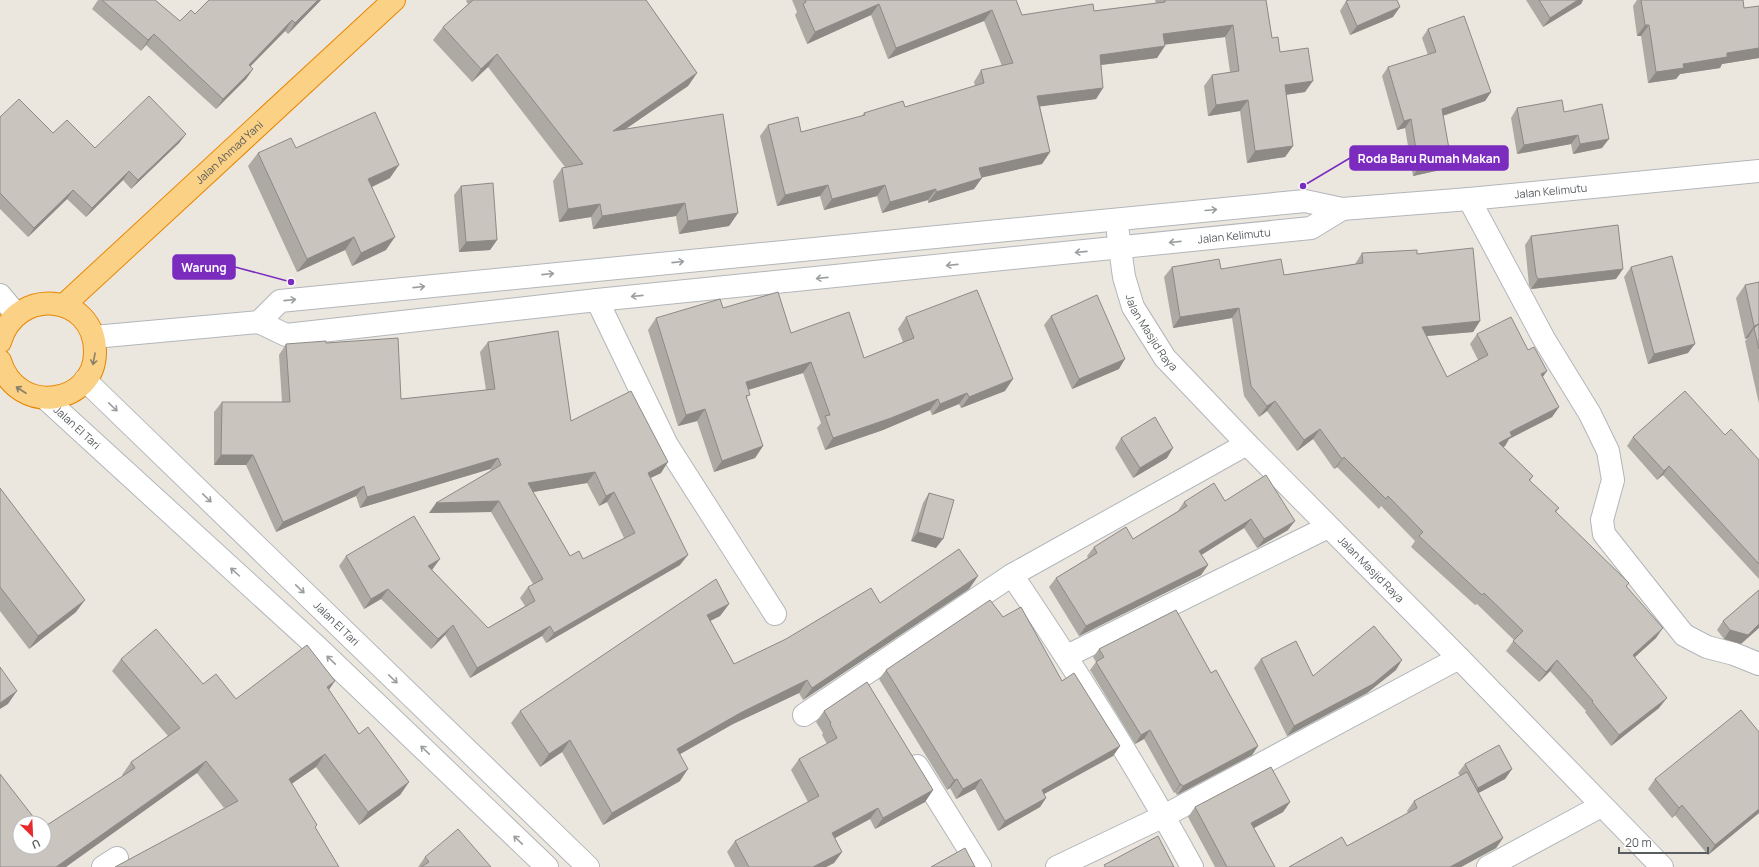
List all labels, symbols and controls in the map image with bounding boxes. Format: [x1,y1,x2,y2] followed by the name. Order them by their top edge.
[192,117,266,187] street label: Jalan Ahmad Yani
[1350,146,1508,170] callout: Roda Baru Rumah Makan
[1358,150,1500,167] text: Roda Baru Rumah Makan
[1514,180,1588,202] street label: Jalan Kelimutu
[1204,206,1217,213] one-way arrow
[1197,224,1271,246] street label: Jalan Kelimutu
[1168,238,1181,246] one-way arrow
[1075,248,1088,255] one-way arrow
[173,255,235,279] callout: Warung
[671,258,684,265] one-way arrow
[181,259,227,276] text: Warung
[946,261,959,268] one-way arrow
[541,271,554,278] one-way arrow
[816,274,829,281] one-way arrow
[412,284,425,291] one-way arrow
[1123,292,1181,374] street label: Jalan Masjid Raya
[631,293,644,300] one-way arrow
[283,296,296,304] one-way arrow
[90,352,98,365] one-way arrow
[16,386,27,394] one-way arrow
[51,402,104,452] street label: Jalan El Tari
[108,402,118,412] one-way arrow
[202,493,212,503] one-way arrow
[1335,532,1408,606] street label: Jalan Masjid Raya
[230,567,240,577] one-way arrow
[295,584,305,593] one-way arrow
[311,597,363,649] street label: Jalan El Tari
[326,655,336,665] one-way arrow
[388,674,398,684] one-way arrow
[420,745,430,755] one-way arrow
[12,815,52,855] north arrow
[1619,829,1708,855] scale bar
[1625,834,1652,851] text: 20 m
[513,835,523,845] one-way arrow
[30,836,43,853] text: U

